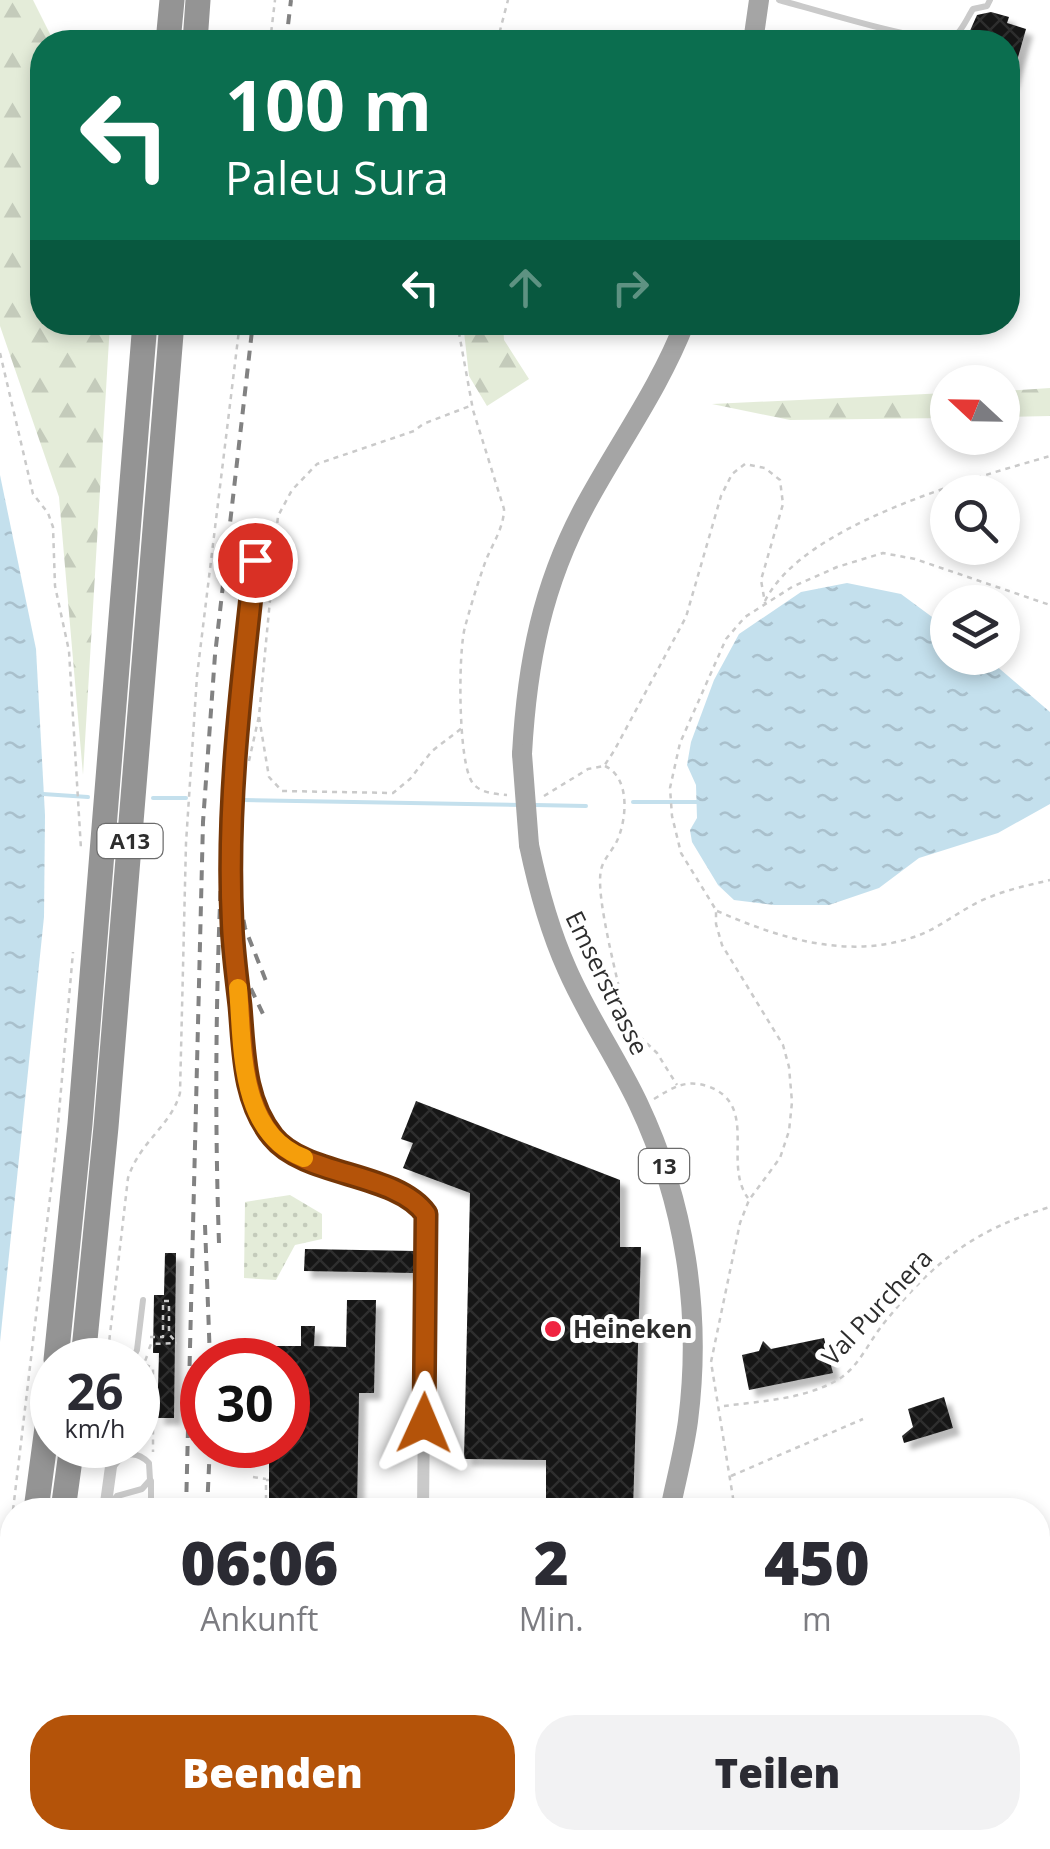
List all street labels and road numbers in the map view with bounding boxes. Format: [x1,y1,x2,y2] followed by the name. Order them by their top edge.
[98,824,162,858] road number: A13
[558,905,657,1060] street label: Emserstrasse
[639,1149,689,1183] road number: 13
[813,1241,939,1372] street label: Val Purchera

